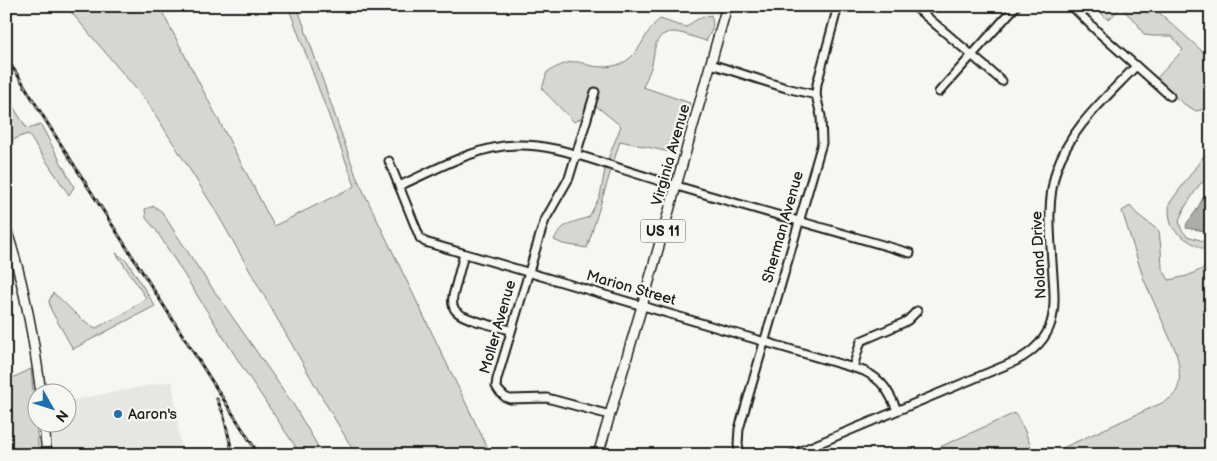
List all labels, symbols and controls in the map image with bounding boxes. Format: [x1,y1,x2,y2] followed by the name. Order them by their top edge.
[647,102,695,208] street label: Virginia Avenue
[758,169,808,285] street label: Sherman Avenue
[1027,211,1051,299] street label: Noland Drive
[640,220,686,242] road number: US 11
[584,266,678,310] street label: Marion Street
[476,278,520,376] street label: Moller Avenue
[28,384,78,434] north arrow
[128,405,178,424] place label: Aaron's
[52,406,72,425] text: N
[112,408,124,420] marker: Aaron's

